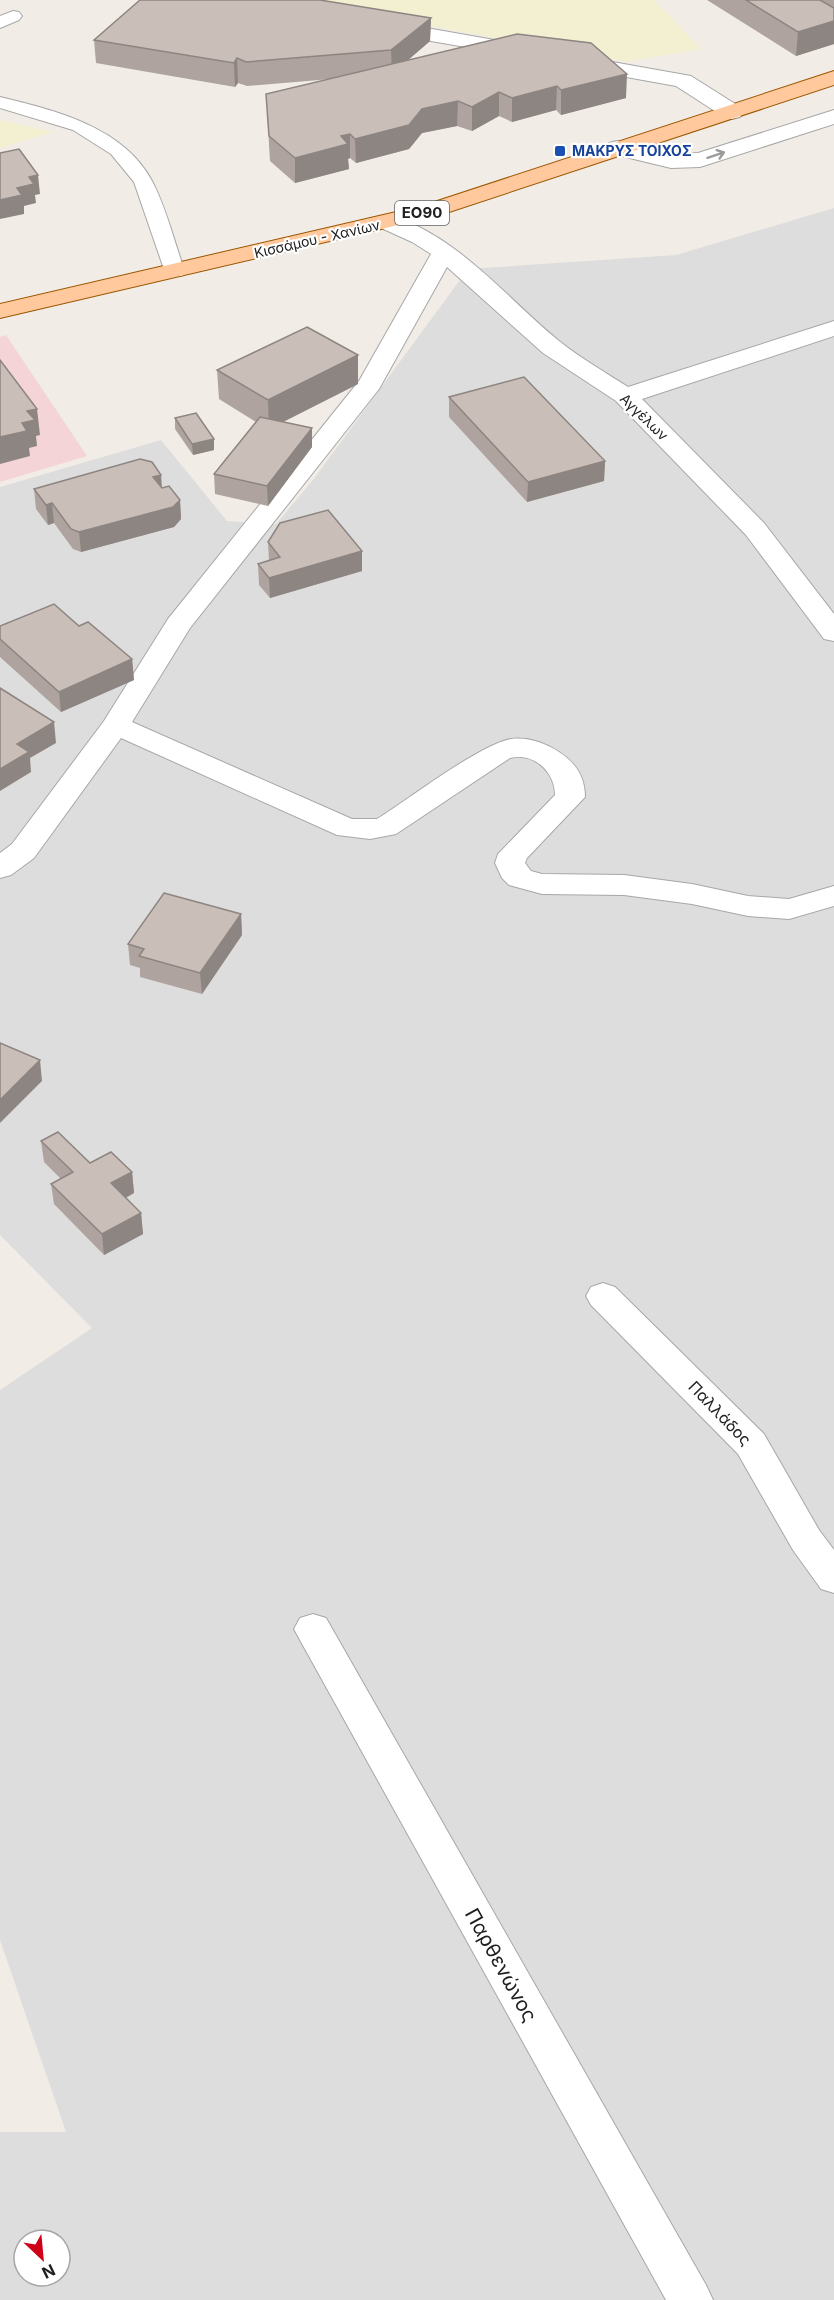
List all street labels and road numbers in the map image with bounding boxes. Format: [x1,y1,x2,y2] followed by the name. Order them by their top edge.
[395,201,449,225] road number: ΕΟ90
[252,216,382,261] street label: Κισσάμου - Χανίων
[617,390,672,444] street label: Αγγέλων
[684,1377,756,1449] street label: Παλλάδος
[460,1904,542,2026] street label: Παρθενώνος

